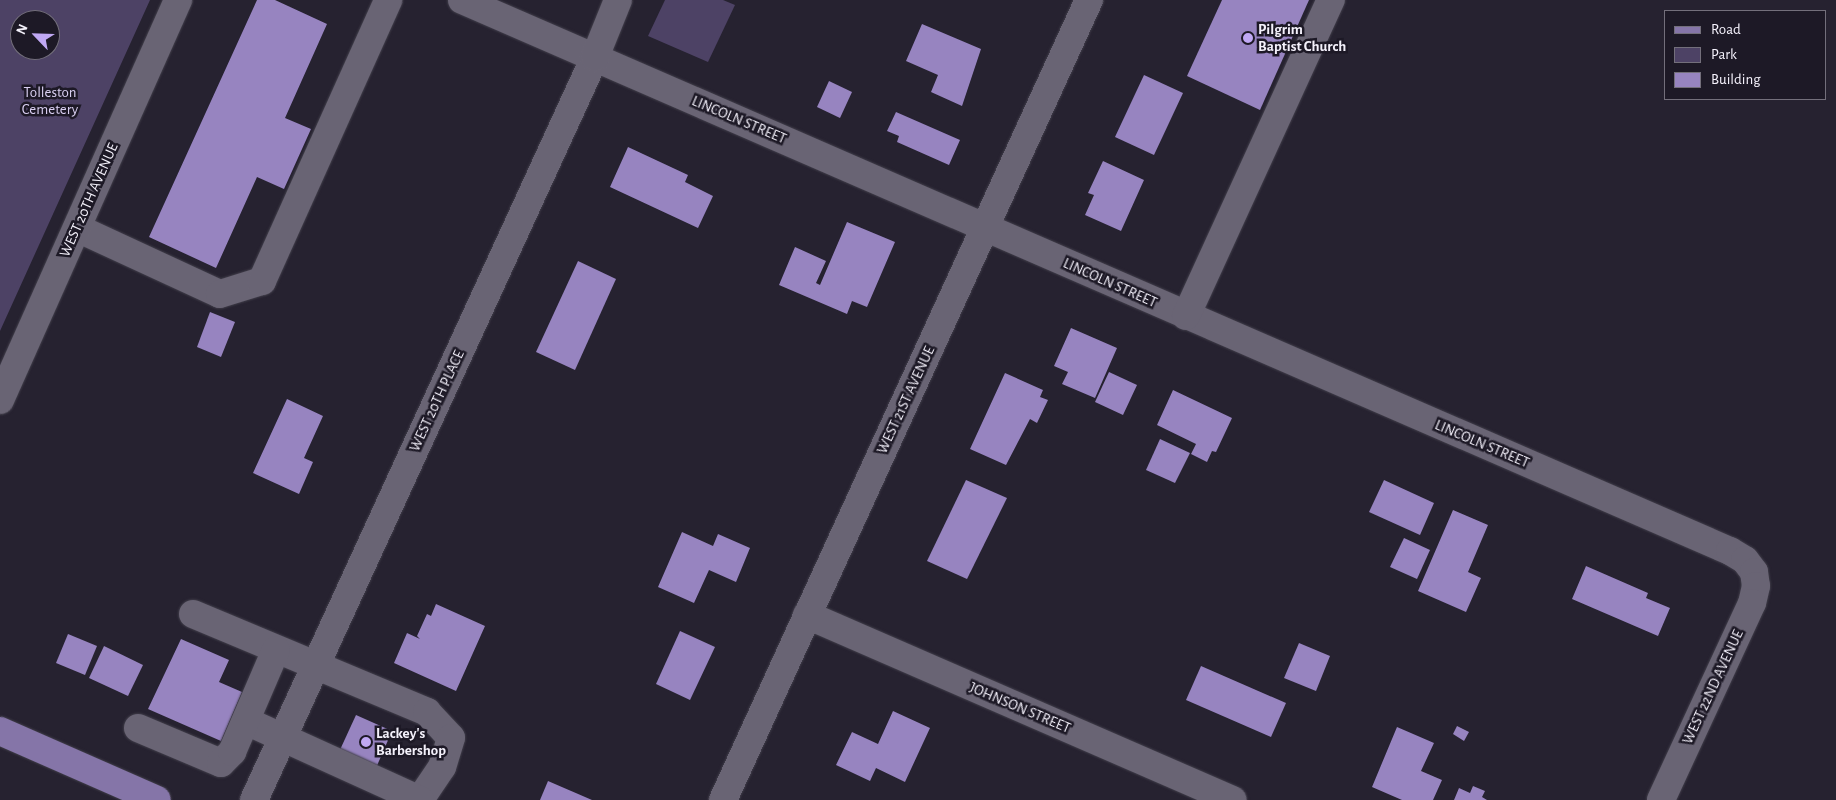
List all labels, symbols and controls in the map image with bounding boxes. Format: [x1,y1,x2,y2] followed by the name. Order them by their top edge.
[10,10,60,60] north arrow
[1664,10,1826,100] legend
[1258,20,1346,55] place label: Pilgrim Baptist Church
[14,22,31,37] text: N
[1711,22,1741,37] text: Road
[1242,32,1254,44] marker: Pilgrim Baptist Church
[1711,47,1737,62] text: Park
[1711,72,1761,87] text: Building
[22,83,78,118] park label: Tolleston Cemetery
[689,92,789,148] street label: LINCOLN STREET
[56,140,122,260] street label: WEST 20TH AVENUE
[1060,254,1160,312] street label: LINCOLN STREET
[873,343,939,457] street label: WEST 21ST AVENUE
[406,348,468,454] street label: WEST 20TH PLACE
[1432,416,1532,472] street label: LINCOLN STREET
[1679,627,1747,747] street label: WEST 22ND AVENUE
[967,679,1073,737] street label: JOHNSON STREET
[376,724,446,759] place label: Lackey's Barbershop
[360,736,372,748] marker: Lackey's Barbershop

